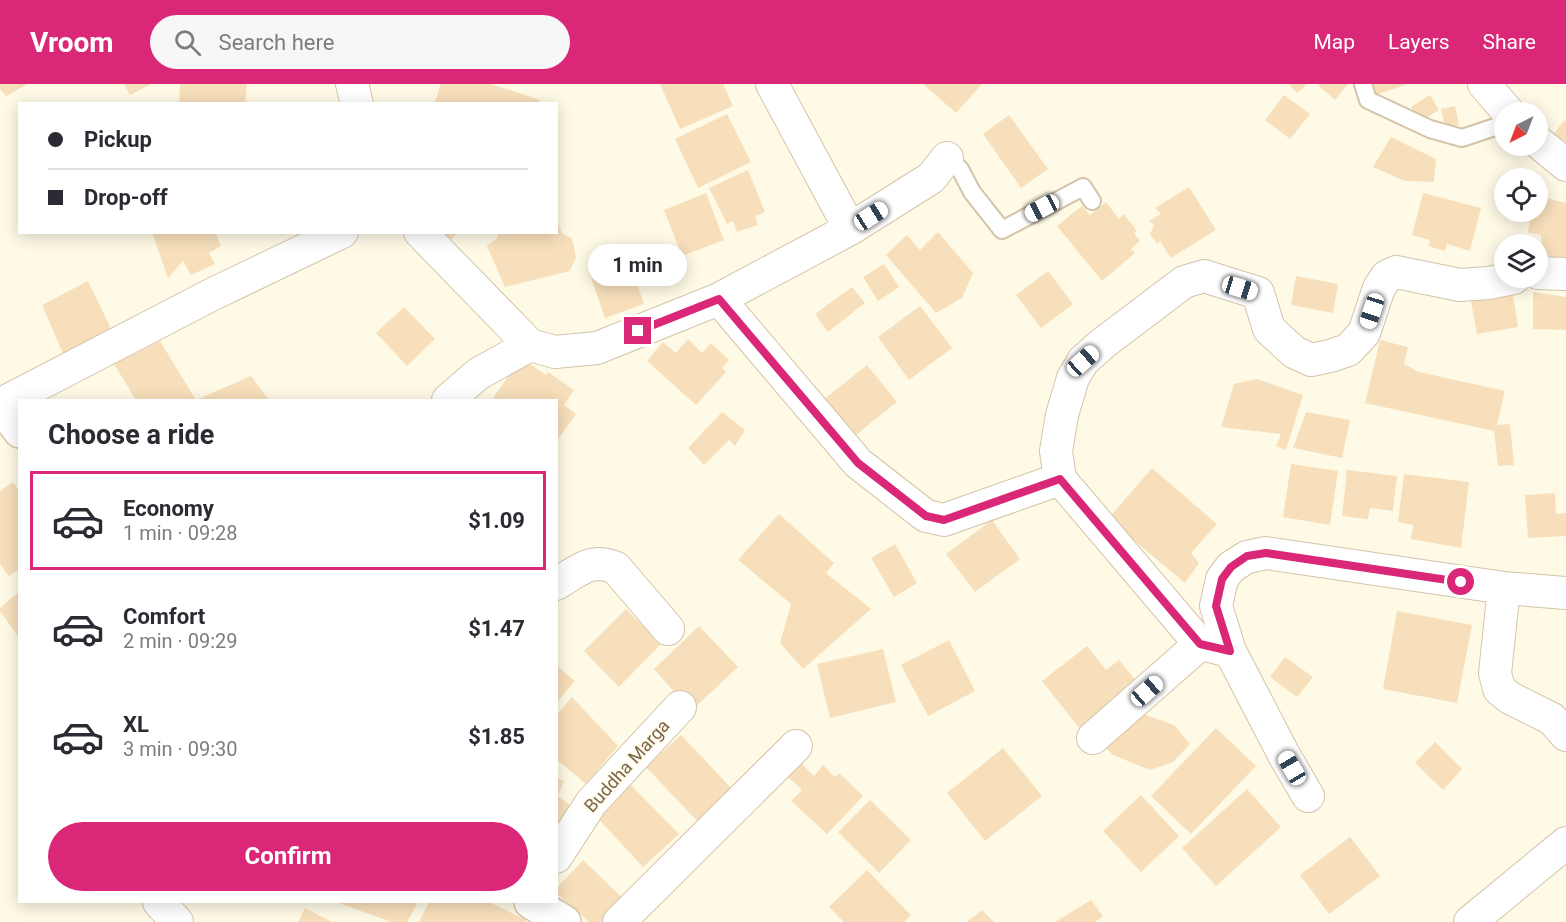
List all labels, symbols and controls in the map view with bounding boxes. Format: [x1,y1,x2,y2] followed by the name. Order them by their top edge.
[150,15,570,69] search box
[30,26,114,59] text: Vroom
[171,26,204,59] icon: search
[219,30,334,55] text: Search here
[1313,30,1355,54] text: Map
[1388,30,1449,54] text: Layers
[1482,30,1536,54] text: Share
[1494,102,1548,156] north arrow
[1494,102,1548,288] map controls
[84,127,152,152] text: Pickup
[1494,168,1548,222] button: locate
[84,185,168,210] text: Drop-off
[1022,192,1062,224] car
[851,199,891,233] car
[1494,234,1548,288] button: layers
[588,244,688,286] callout: 1 min
[612,253,663,277] text: 1 min
[1220,274,1260,302] car
[1358,291,1386,331] car
[624,317,651,344] route end
[1064,342,1102,380] car
[48,419,214,451] text: Choose a ride
[51,494,105,548] icon: car
[123,496,214,521] text: Economy
[468,508,525,533] text: $1.09
[123,521,238,545] text: 1 min · 09:28
[1447,568,1474,595] route start
[51,602,105,656] icon: car
[123,604,205,629] text: Comfort
[468,616,525,641] text: $1.47
[123,629,238,653] text: 2 min · 09:29
[1128,672,1166,710] car
[51,710,105,764] icon: car
[123,712,149,737] text: XL
[580,715,674,816] street label: Buddha Marga
[468,724,525,749] text: $1.85
[123,737,238,761] text: 3 min · 09:30
[1275,748,1309,788] car
[48,822,528,891] button: Confirm

